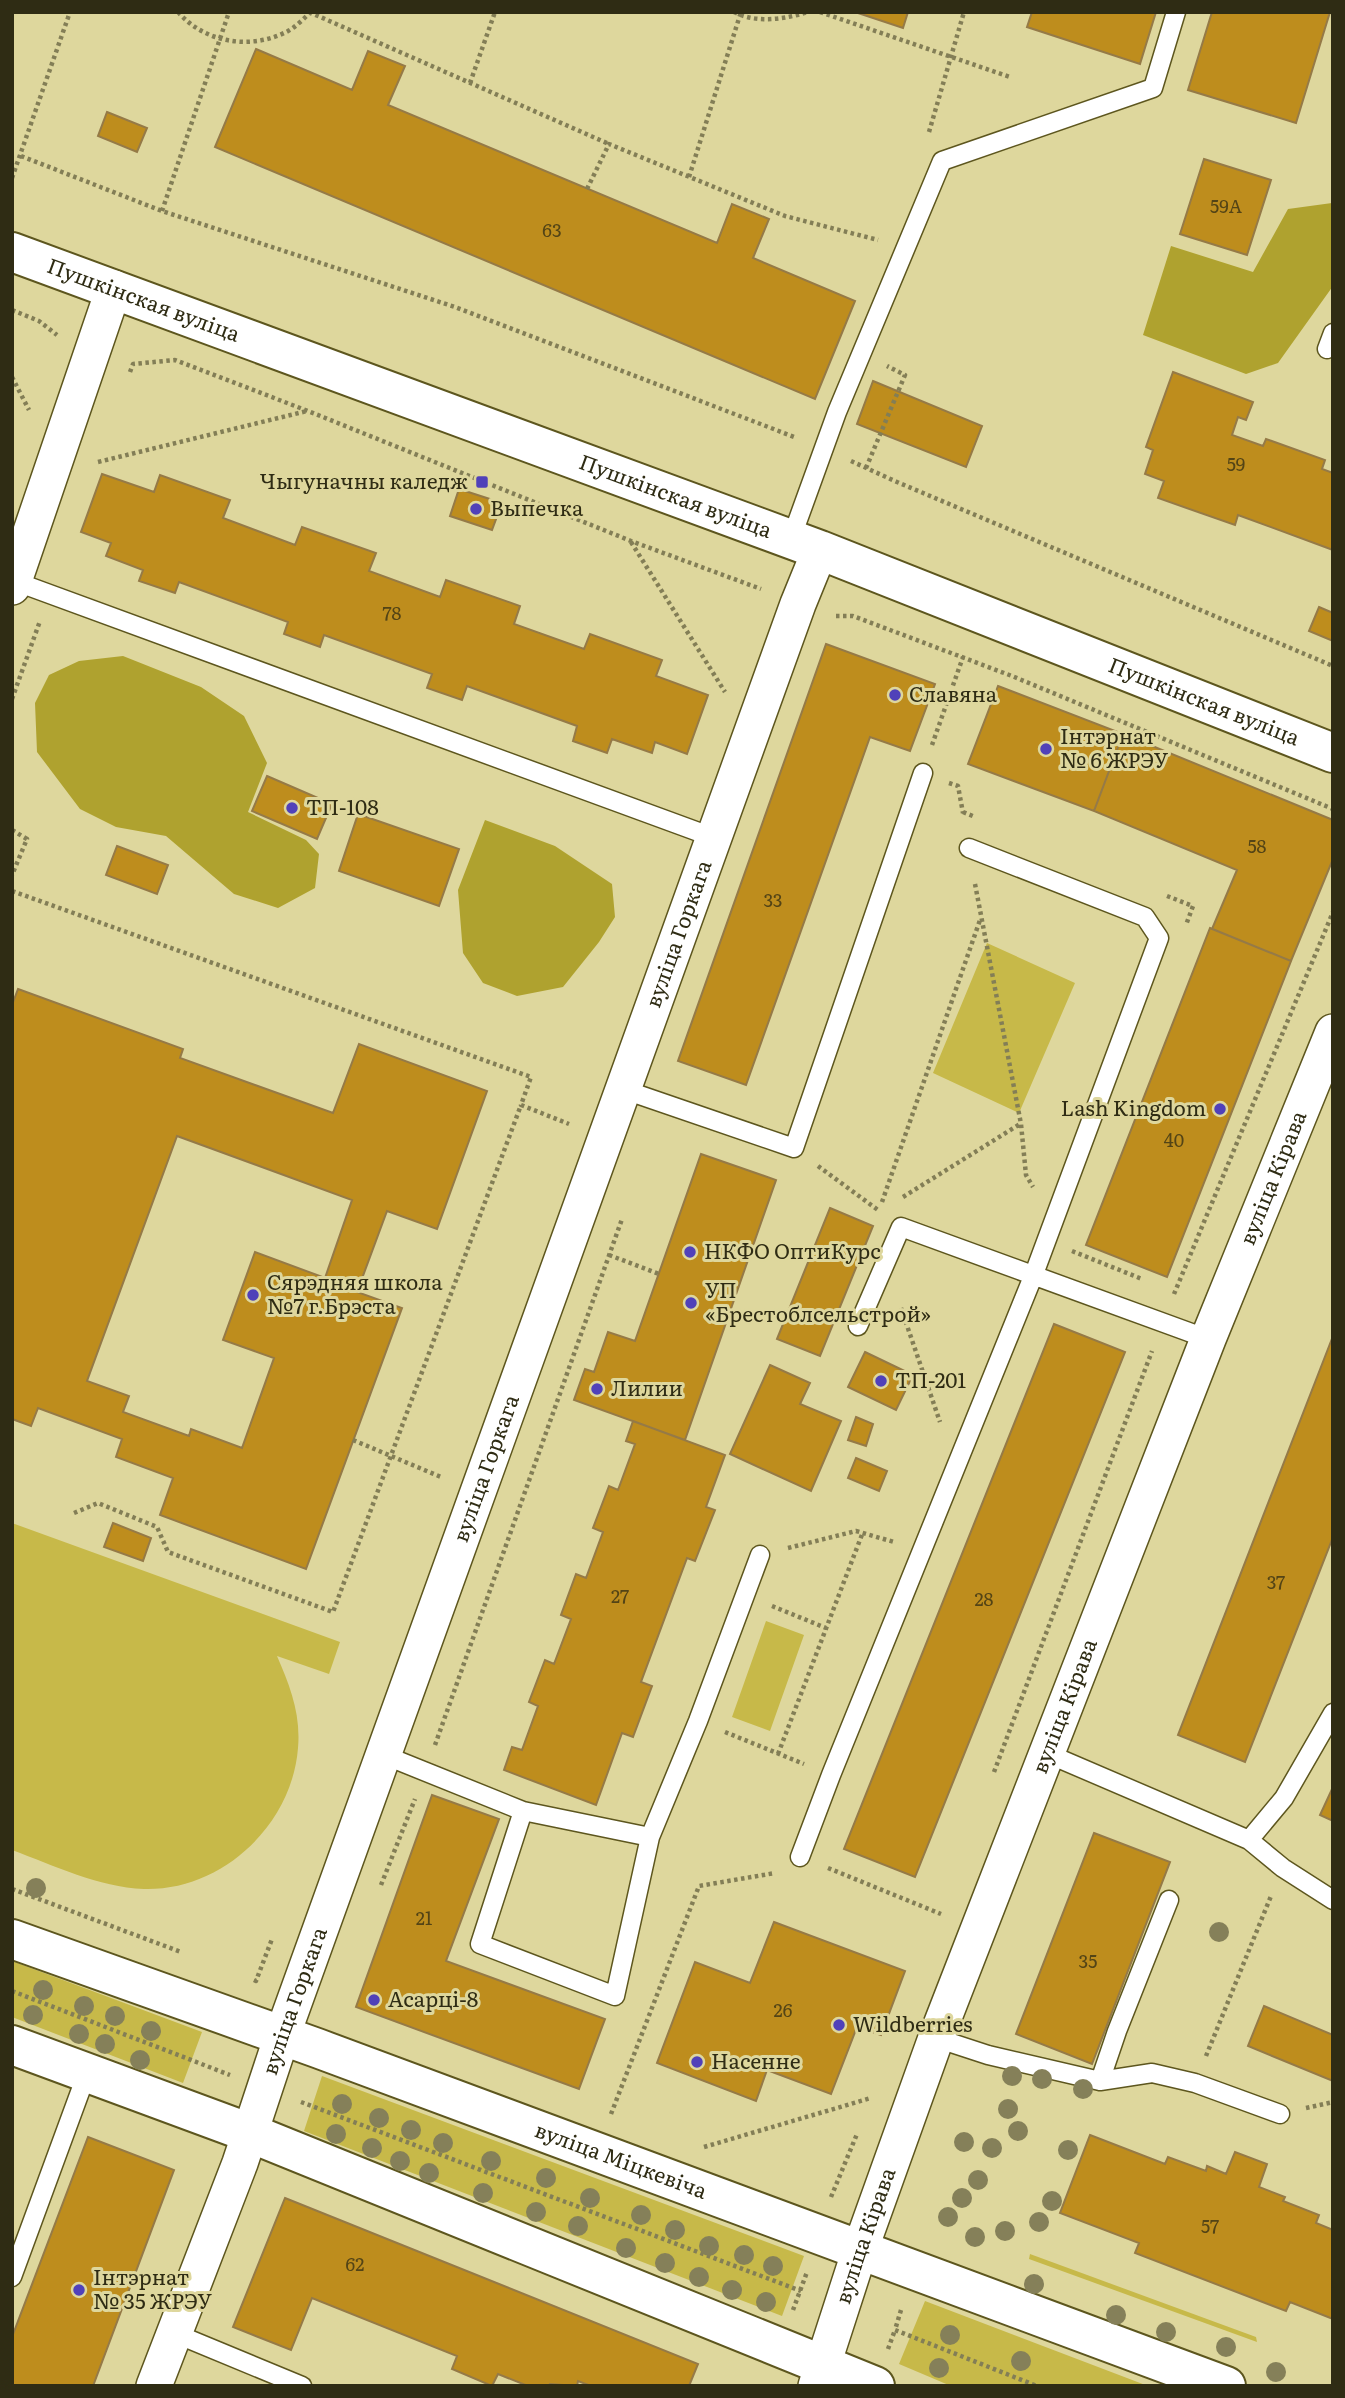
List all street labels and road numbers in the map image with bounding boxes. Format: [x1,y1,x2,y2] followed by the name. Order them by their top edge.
[43,248,246,348] street label: Пушкінская вуліца
[575,445,778,544] street label: Пушкінская вуліца
[1104,648,1306,752] street label: Пушкінская вуліца
[636,855,718,1011] street label: вуліца Горкага
[1230,1105,1313,1249] street label: вуліца Кірава
[443,1389,525,1546] street label: вуліца Горкага
[1022,1633,1103,1777] street label: вуліца Кірава
[252,1921,333,2078] street label: вуліца Горкага
[531,2112,713,2205] street label: вуліца Міцкевіча
[826,2162,902,2307] street label: вуліца Кірава

